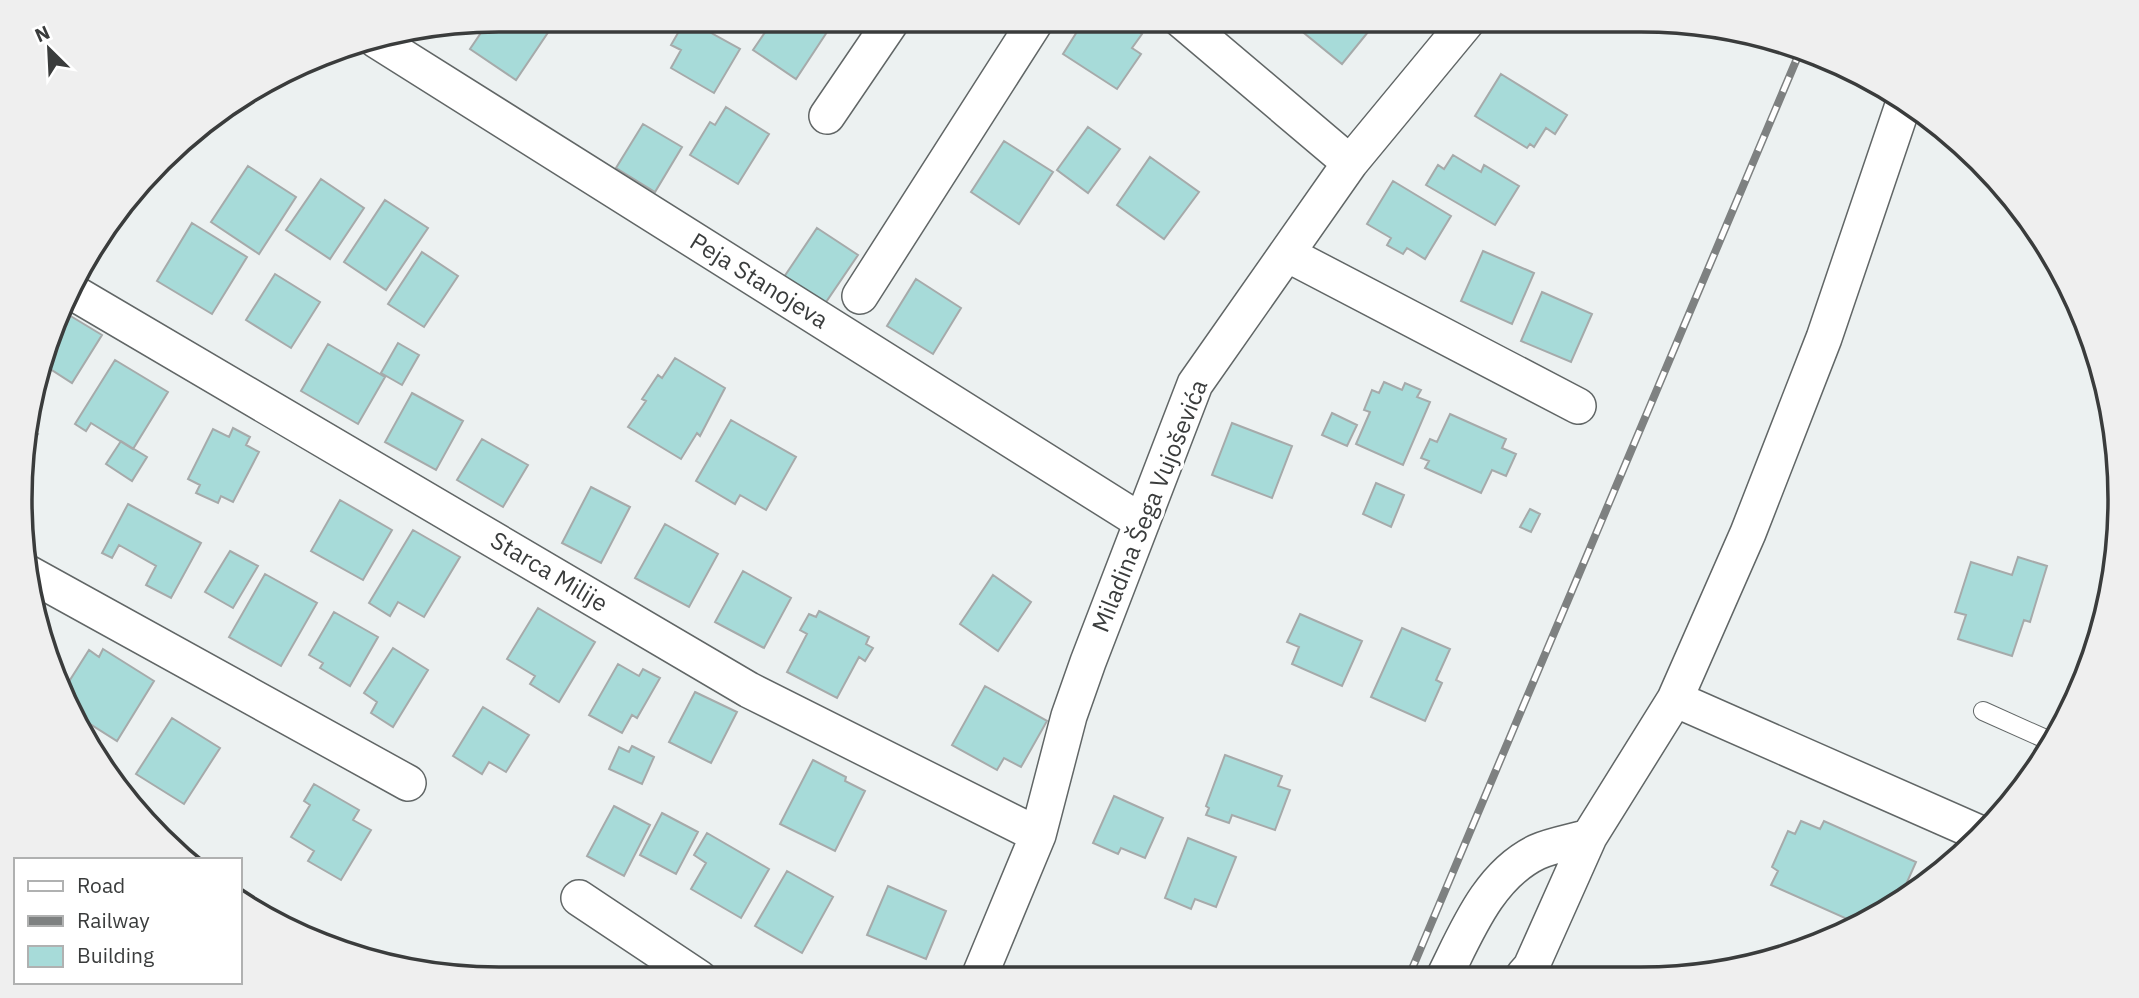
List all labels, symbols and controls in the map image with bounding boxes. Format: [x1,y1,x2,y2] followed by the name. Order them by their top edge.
[14,14,84,84] north arrow
[31,20,53,47] text: N
[684,225,835,336] street label: Peja Stanojeva
[1084,374,1214,637] street label: Miladina Šega Vujoševića
[485,524,614,619] street label: Starca Milije
[14,858,242,984] legend
[77,871,125,899] text: Road
[77,906,150,934] text: Railway
[77,941,154,969] text: Building

